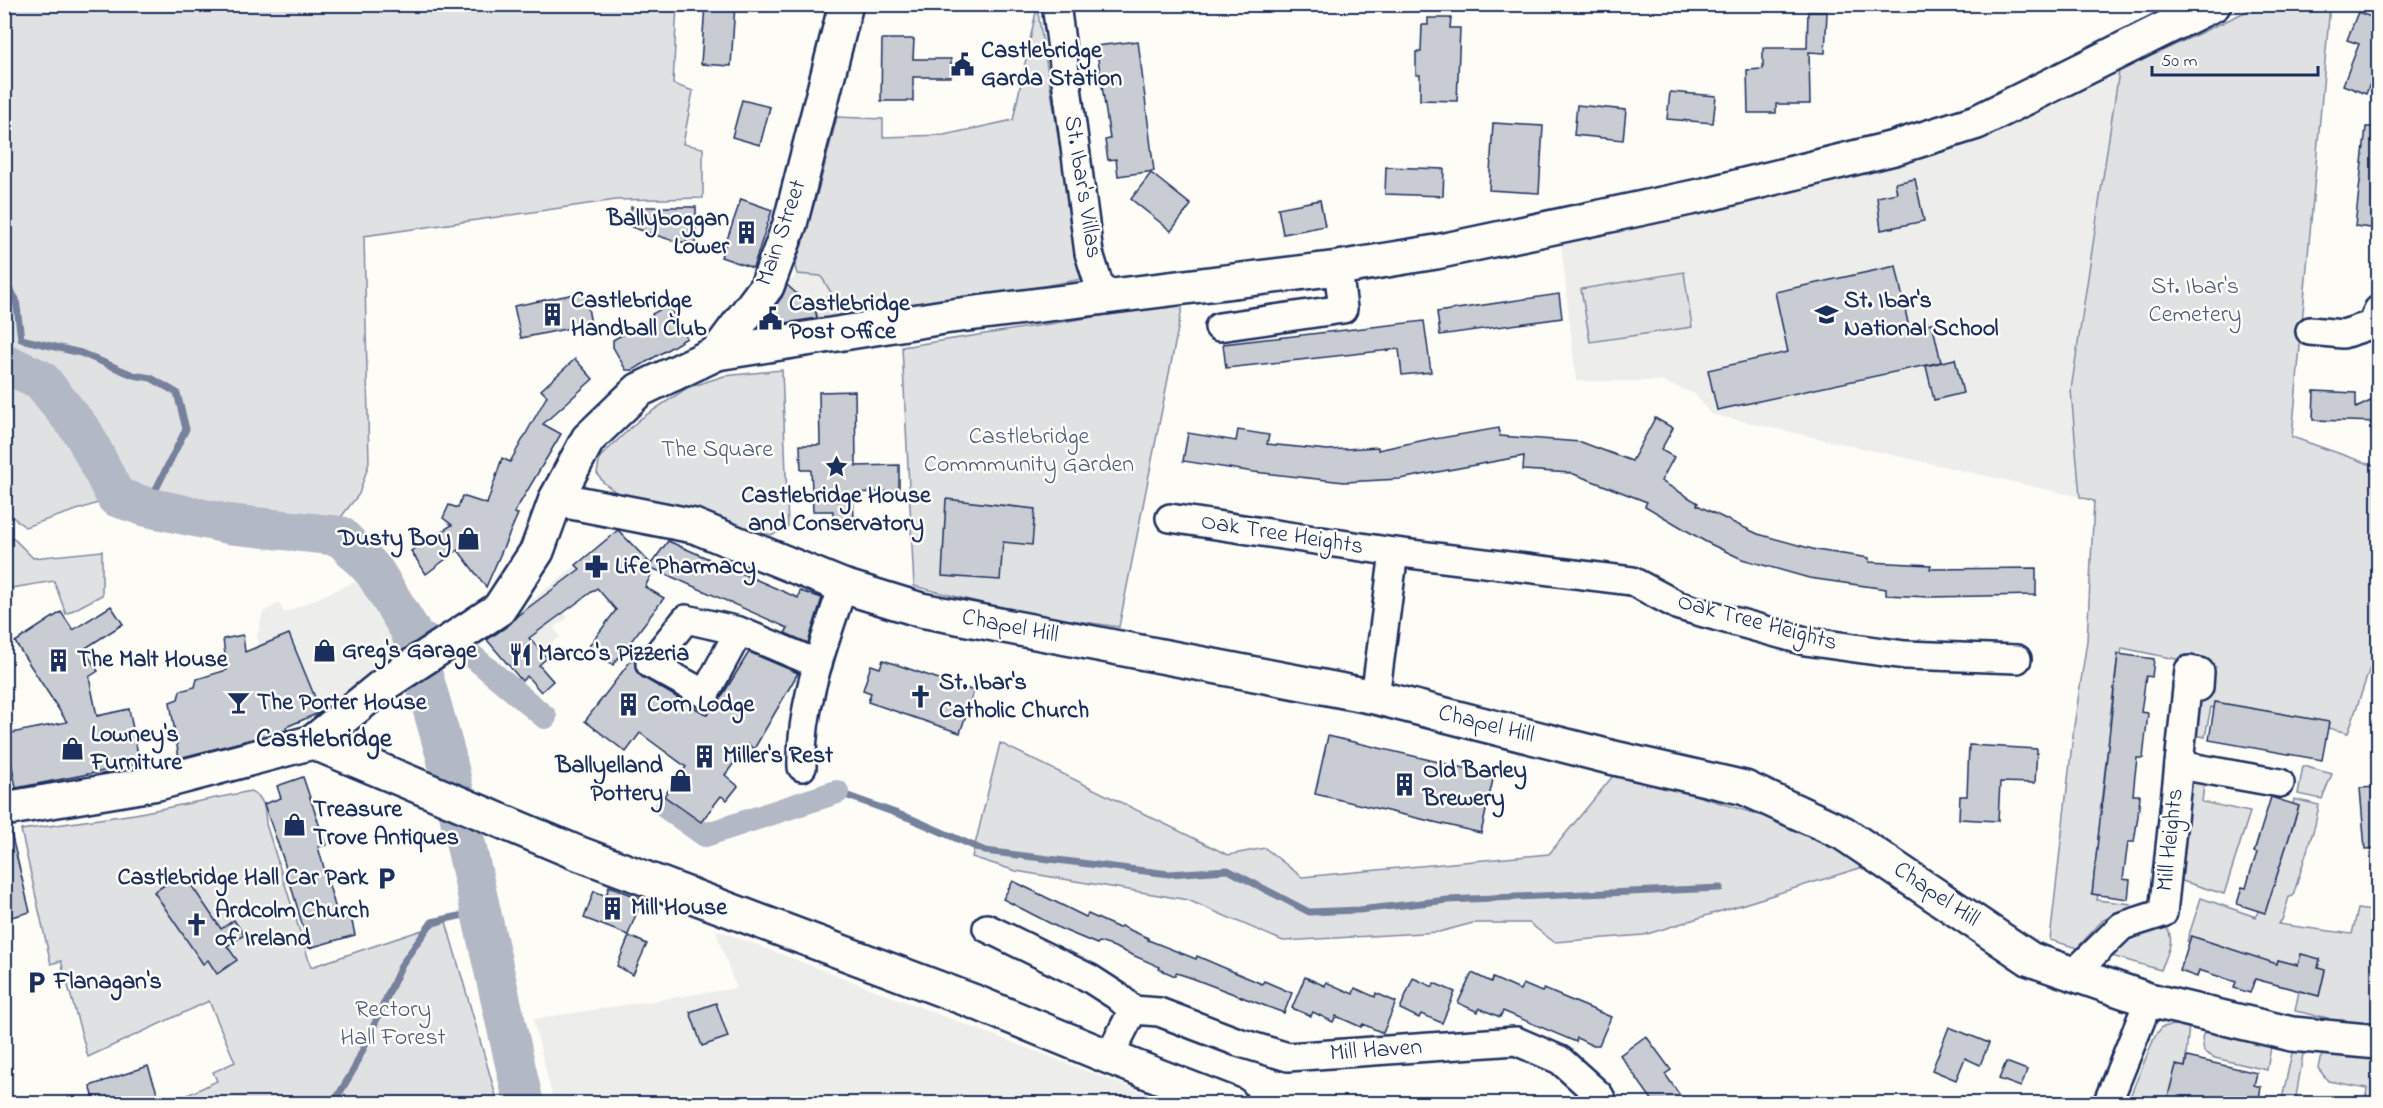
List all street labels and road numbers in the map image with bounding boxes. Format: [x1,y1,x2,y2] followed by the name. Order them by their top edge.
[1053,113,1111,261] street label: St. Ibar's Villas
[748,175,816,291] street label: Main Street
[1198,505,1366,565] street label: Oak Tree Heights
[1673,585,1841,661] street label: Oak Tree Heights
[959,600,1061,654] street label: Chapel Hill
[1434,696,1538,754] street label: Chapel Hill
[2148,787,2194,893] street label: Mill Heights
[1886,853,1986,937] street label: Chapel Hill
[1329,1030,1423,1072] street label: Mill Haven

